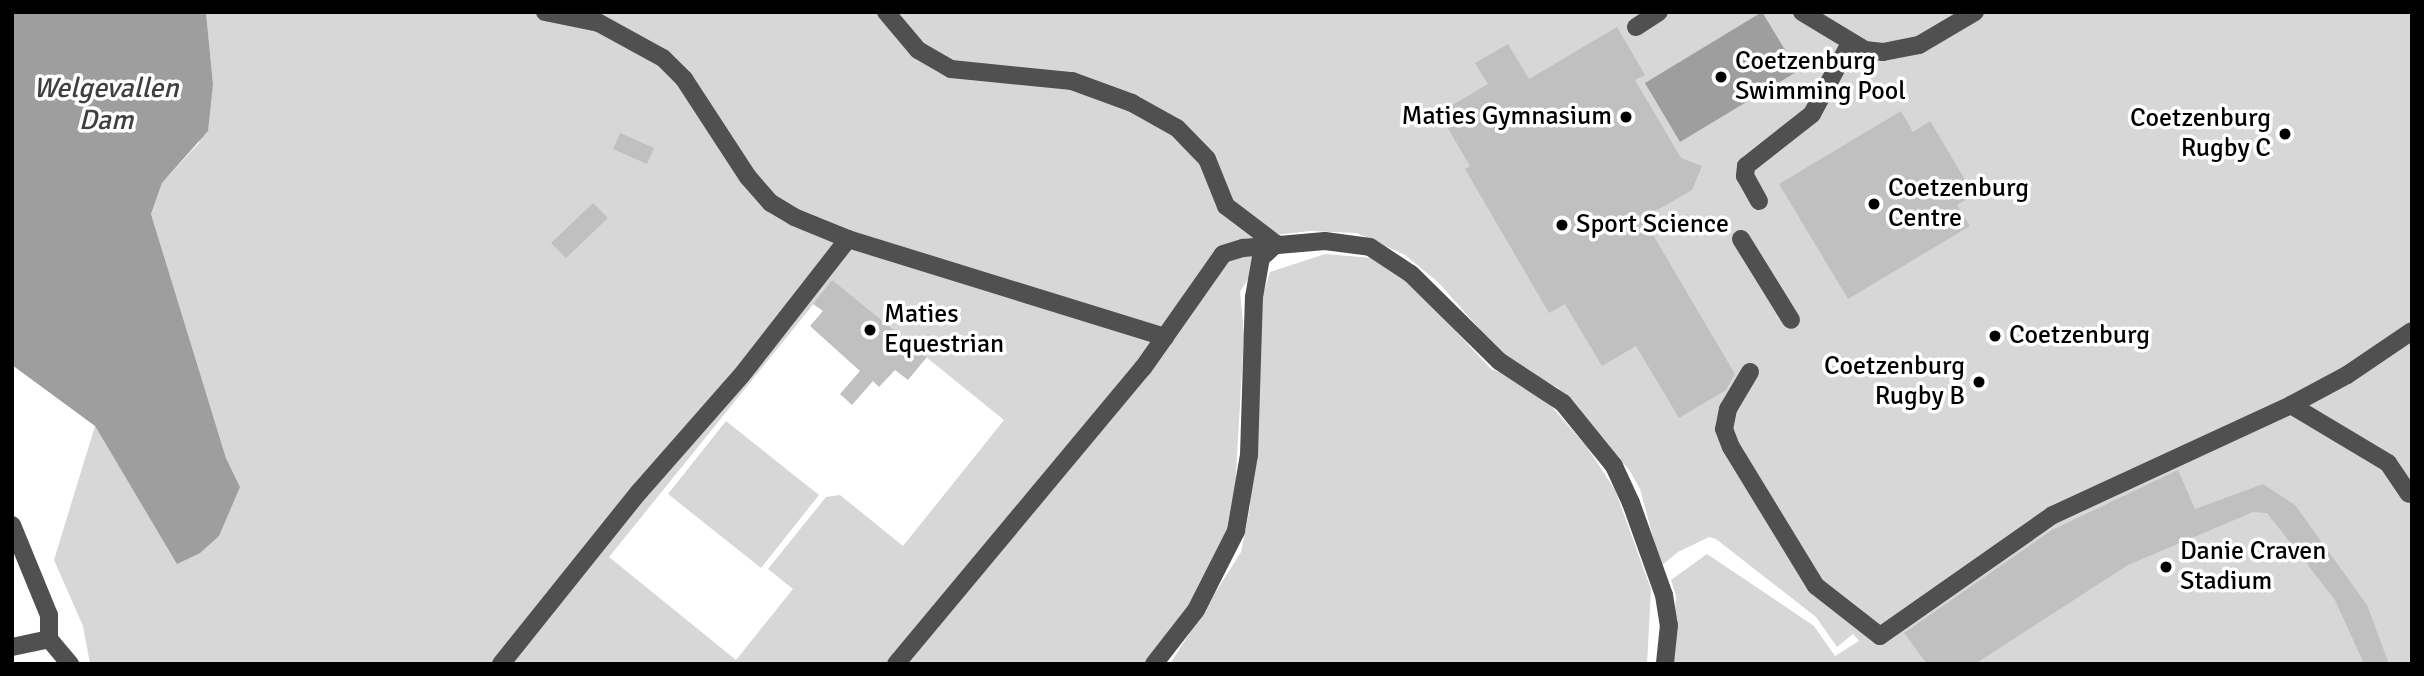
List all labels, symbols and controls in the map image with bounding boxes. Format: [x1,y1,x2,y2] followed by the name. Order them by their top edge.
[1735,46,1906,108] place label: Coetzenburg Swimming Pool
[1713,69,1729,85] marker: Coetzenburg Swimming Pool
[33,71,179,137] water label: Welgevallen Dam
[1401,101,1612,133] place label: Maties Gymnasium
[2130,103,2271,164] place label: Coetzenburg Rugby C
[1618,109,1634,125] marker: Maties Gymnasium
[2277,126,2293,142] marker: Coetzenburg Rugby C
[1888,173,2029,234] place label: Coetzenburg Centre
[1866,196,1882,212] marker: Coetzenburg Centre
[1576,209,1729,241] place label: Sport Science
[1554,217,1570,233] marker: Sport Science
[884,299,1004,360] place label: Maties Equestrian
[2009,320,2150,352] place label: Coetzenburg
[862,322,878,338] marker: Maties Equestrian
[1987,328,2003,344] marker: Coetzenburg
[1824,351,1965,412] place label: Coetzenburg Rugby B
[1971,374,1987,390] marker: Coetzenburg Rugby B
[2180,536,2326,598] place label: Danie Craven Stadium
[2158,559,2174,575] marker: Danie Craven Stadium

